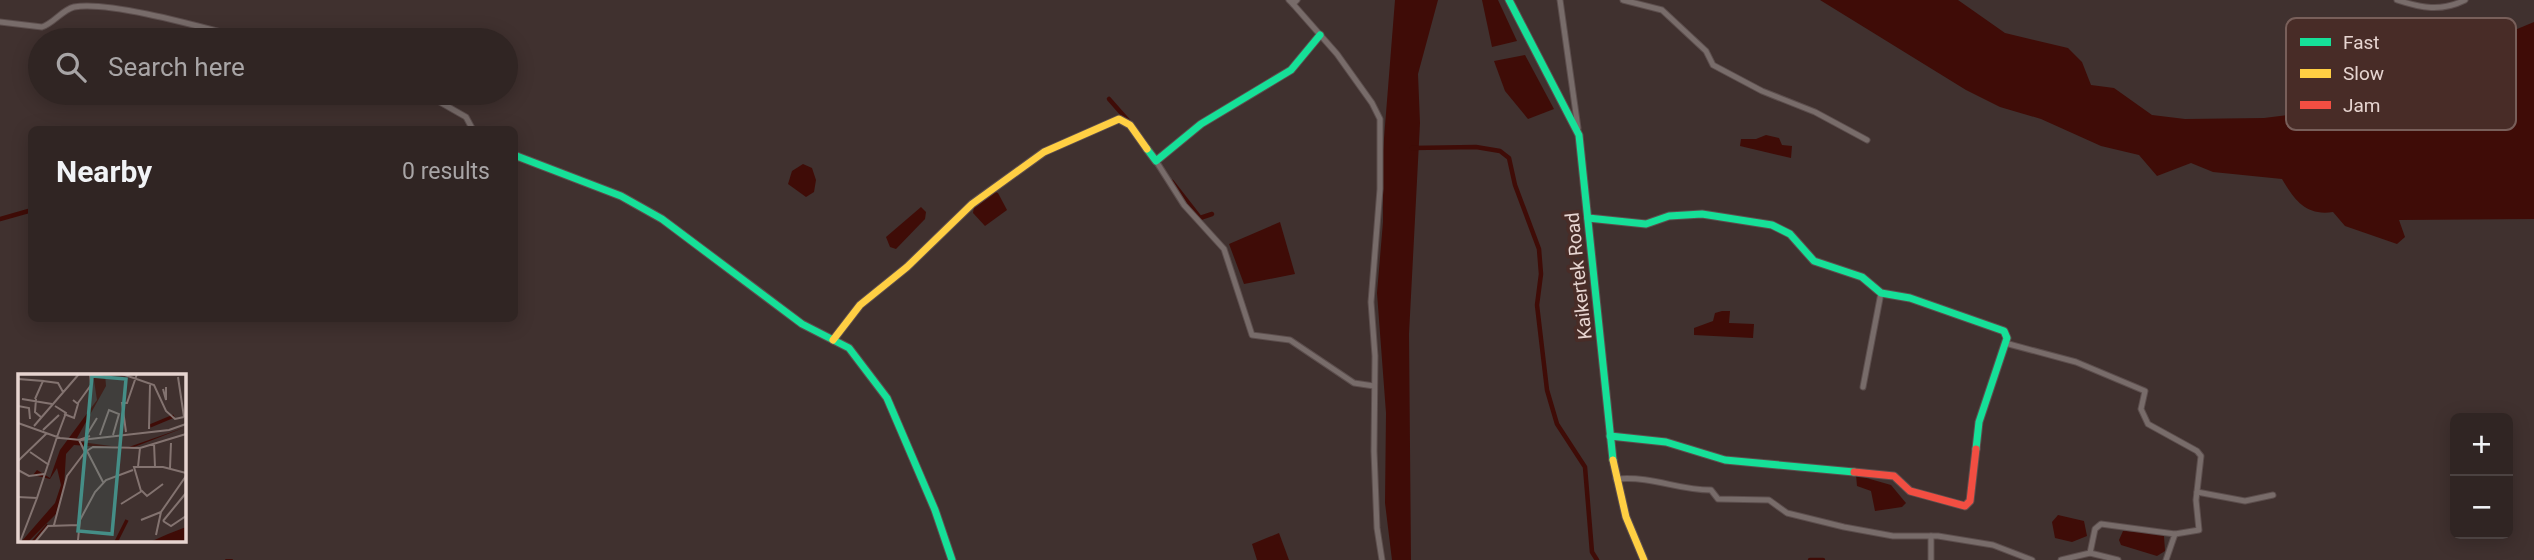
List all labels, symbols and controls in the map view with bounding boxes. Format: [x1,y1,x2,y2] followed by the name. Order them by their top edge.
[2286,18,2516,130] legend
[28,28,518,105] search box
[2343,31,2380,54] text: Fast
[52,48,90,86] icon: search
[108,52,245,82] text: Search here
[2343,62,2384,85] text: Slow
[2343,94,2380,117] text: Jam
[56,154,152,189] text: Nearby
[402,158,490,185] text: 0 results
[1560,211,1597,341] street label: Kaikertek Road
[18,374,186,542] inset map
[2450,413,2513,539] map controls
[2450,413,2513,476] button: +
[2450,476,2513,539] button: −

